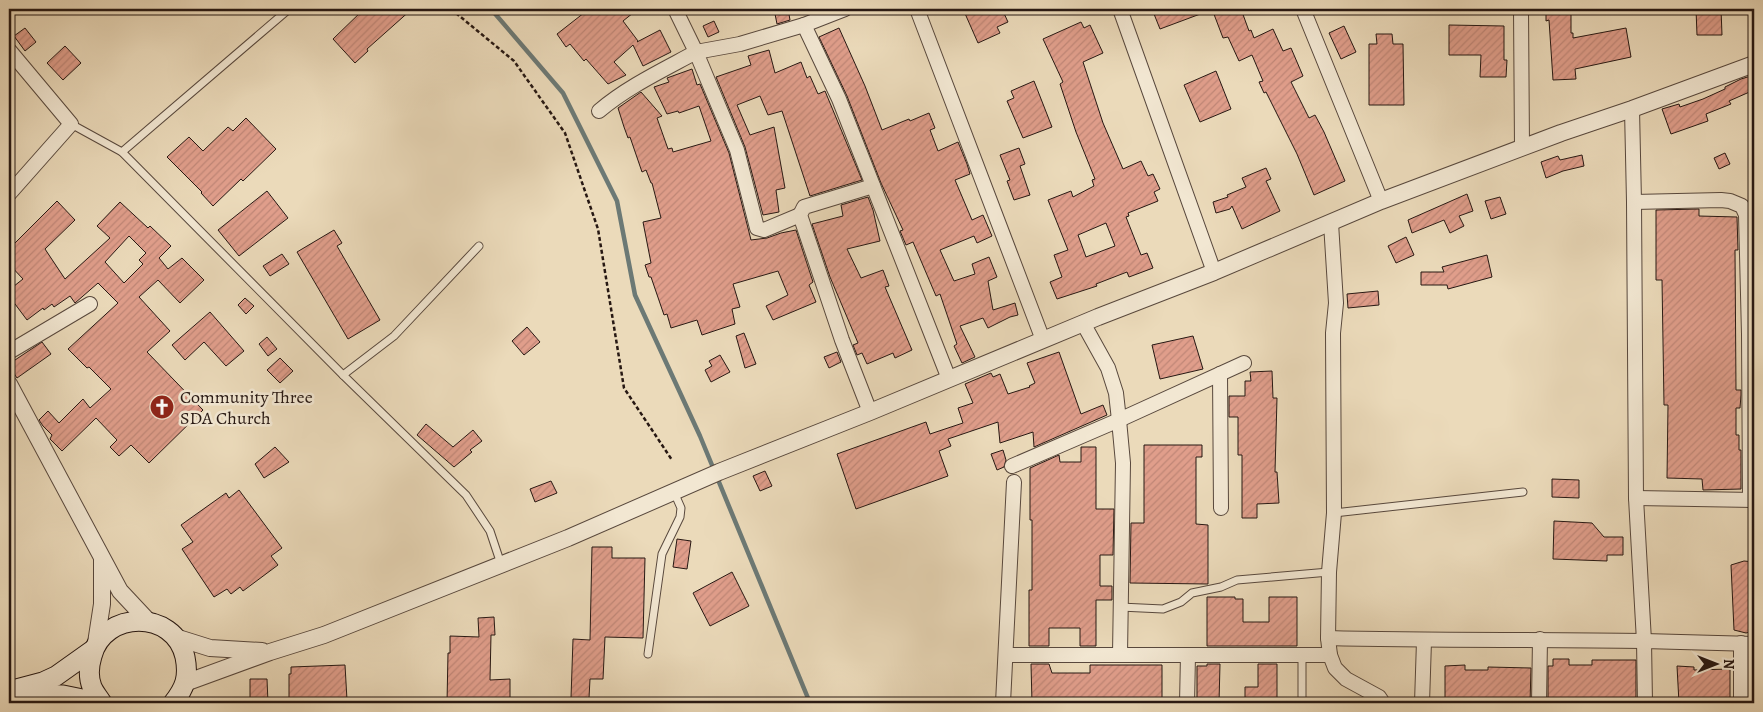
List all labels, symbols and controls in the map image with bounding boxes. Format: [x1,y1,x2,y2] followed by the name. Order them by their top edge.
[180,385,313,430] place label: Community Three SDA Church
[149,394,175,420] church icon: Community Three SDA Church
[1690,640,1740,690] north arrow
[1719,659,1738,669] text: N

